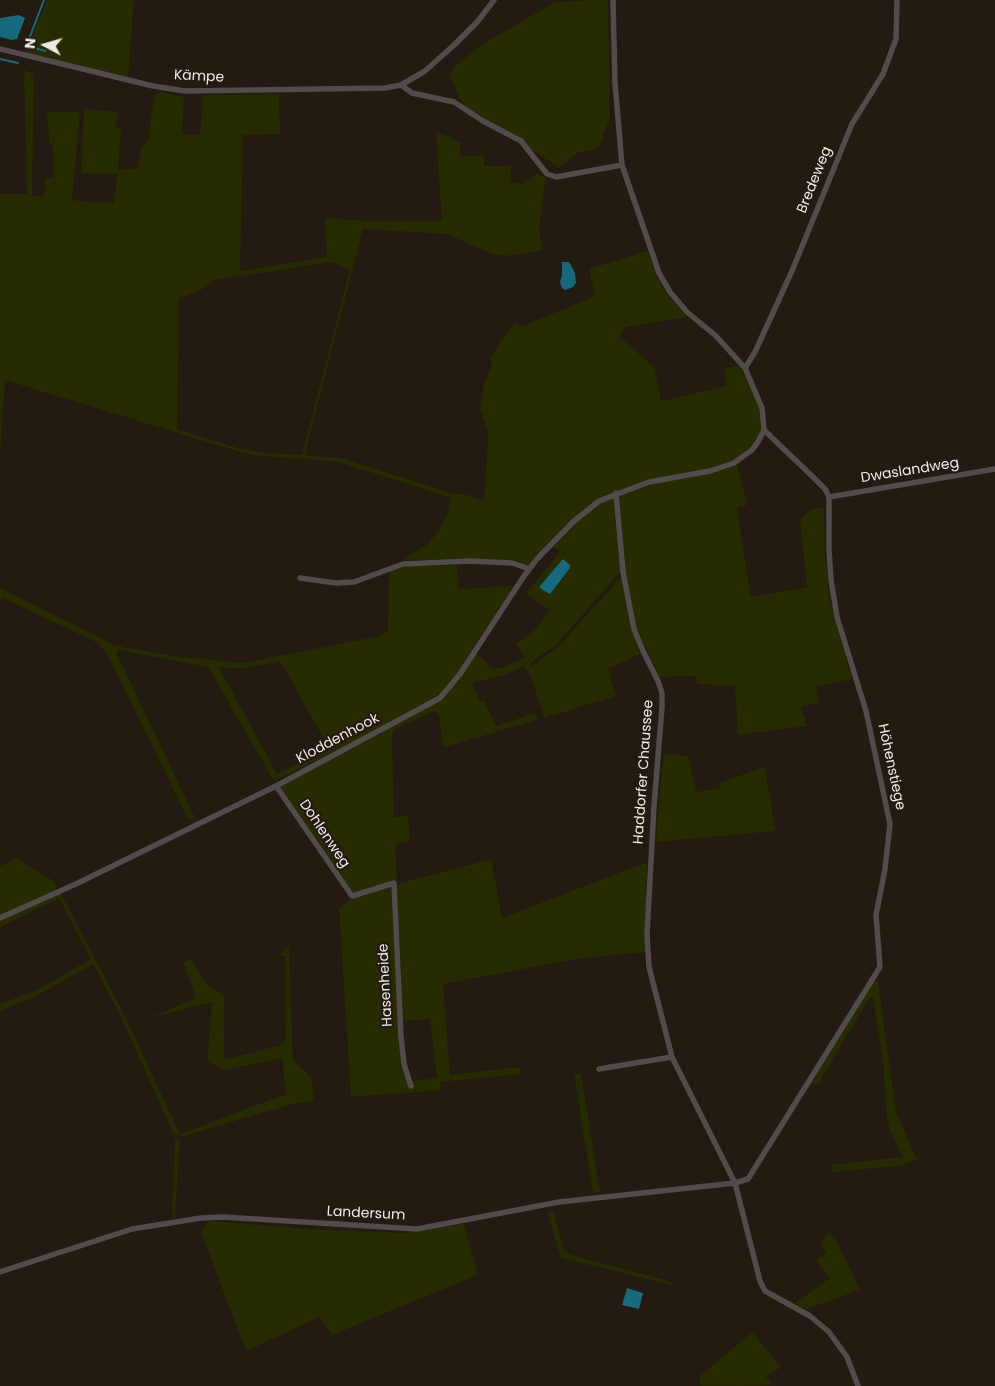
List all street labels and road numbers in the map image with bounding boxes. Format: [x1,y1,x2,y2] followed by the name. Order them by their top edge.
[173,67,225,87] street label: Kämpe
[794,144,836,216] street label: Bredeweg
[860,455,960,487] street label: Dwaslandweg
[631,699,657,845] street label: Haddorfer Chaussee
[294,710,382,768] street label: Kloddenhook
[874,722,908,812] street label: Höhenstiege
[295,797,353,871] street label: Dohlenweg
[375,943,397,1027] street label: Hasenheide
[326,1204,406,1224] street label: Landersum

